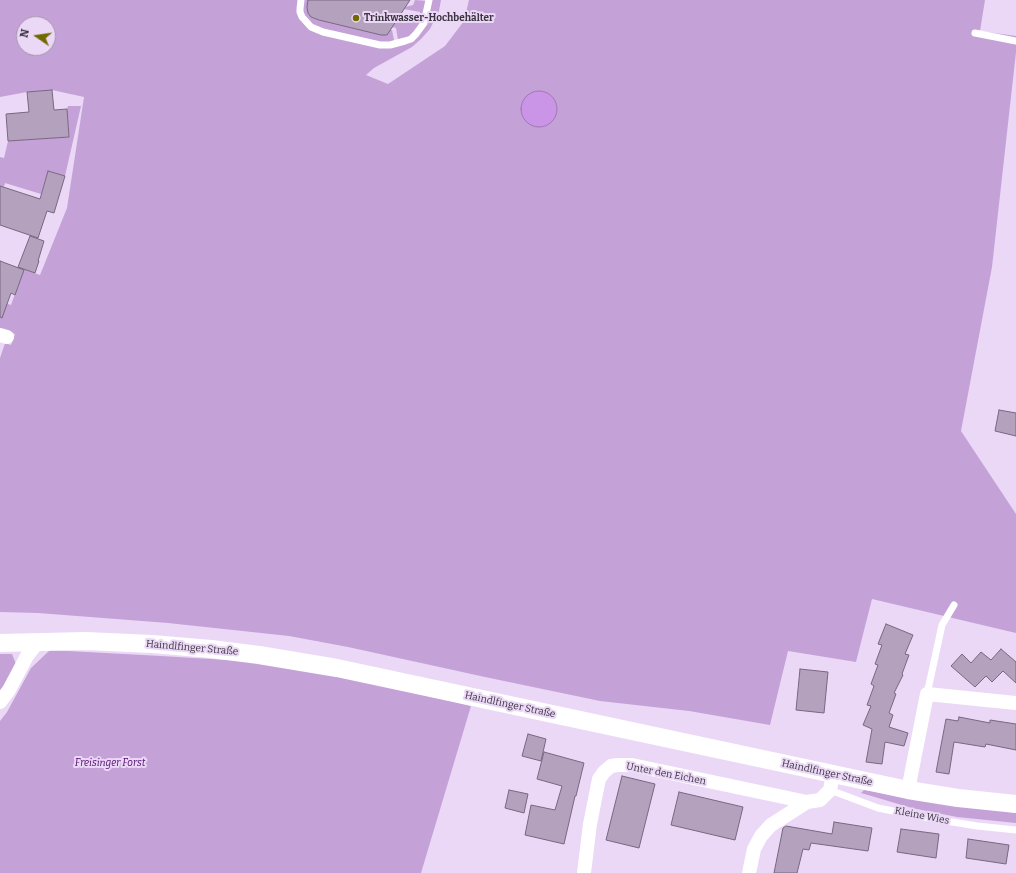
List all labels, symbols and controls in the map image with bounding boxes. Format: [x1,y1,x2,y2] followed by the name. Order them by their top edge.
[364,12,494,24] place label: Trinkwasser-Hochbehälter
[351,13,361,23] marker: Trinkwasser-Hochbehälter
[16,16,56,56] north arrow
[18,28,32,39] text: N
[145,638,239,658] street label: Haindlfinger Straße
[463,690,557,720] street label: Haindlfinger Straße
[75,757,145,769] park label: Freisinger Forst
[780,758,874,788] street label: Haindlfinger Straße
[625,760,707,788] street label: Unter den Eichen
[894,805,950,827] street label: Kleine Wies

